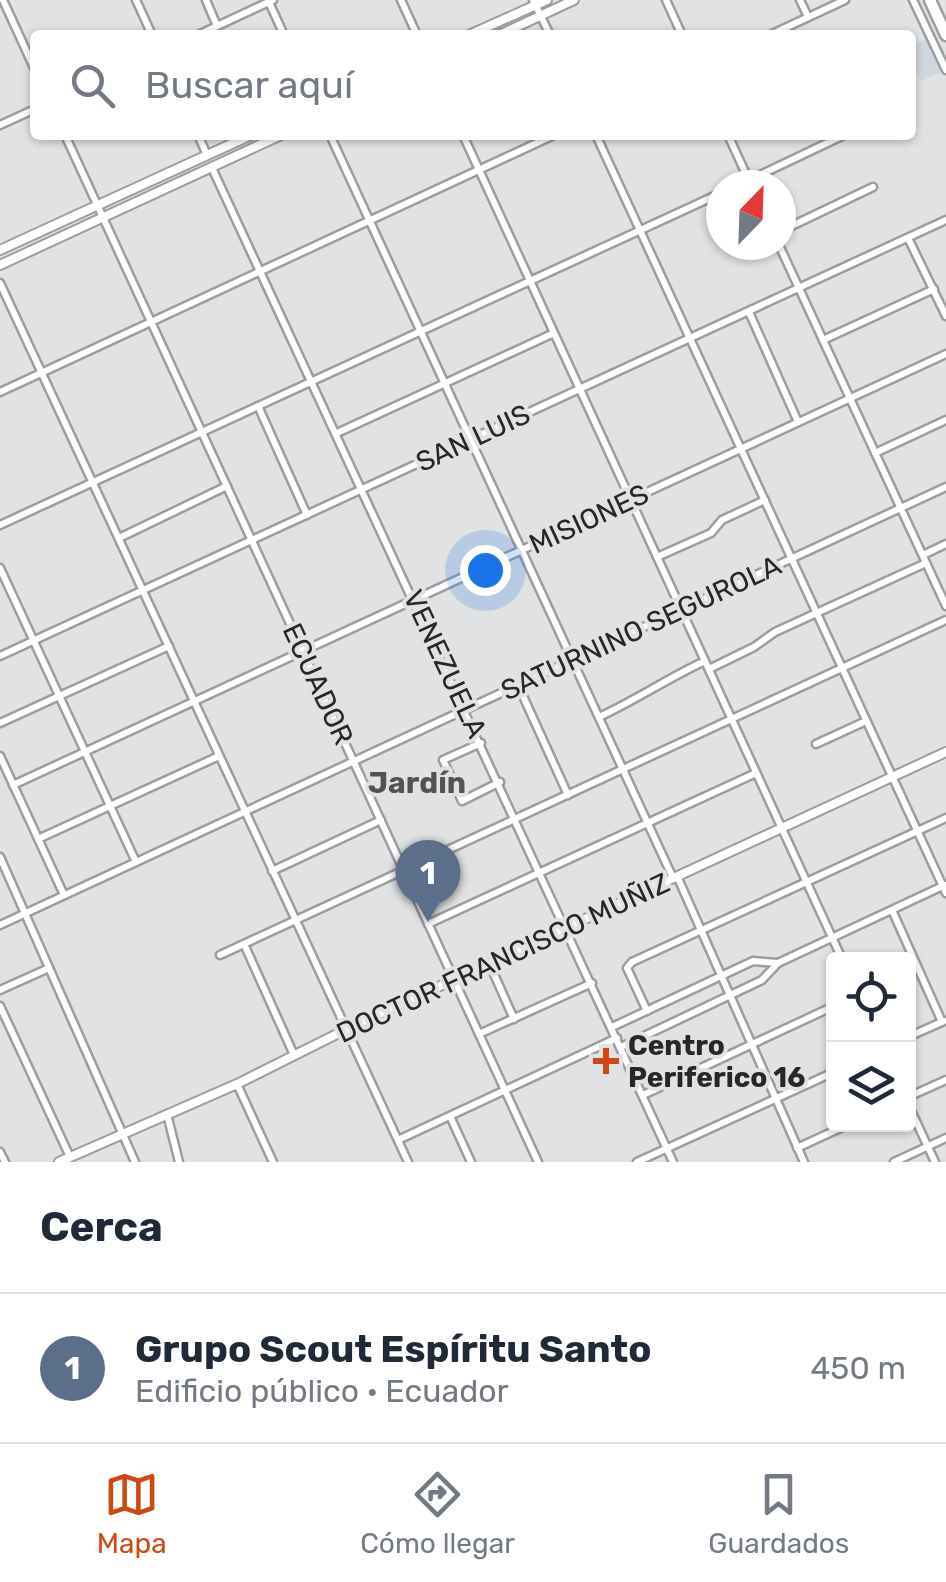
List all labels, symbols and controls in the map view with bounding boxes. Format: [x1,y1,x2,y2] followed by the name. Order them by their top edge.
[30,30,916,140] search box
[65,58,120,113] icon: search
[145,62,353,108] text: Buscar aquí
[706,170,796,260] north arrow
[411,397,535,479] street label: SAN LUIS
[524,477,654,561] street label: MISIONES
[460,545,511,596] your location
[496,548,786,707] street label: SATURNINO SEGUROLA
[396,585,494,744] street label: VENEZUELA
[276,618,360,750] street label: ECUADOR
[368,765,466,801] district label: Jardín
[396,840,460,922] pin: 1
[331,866,675,1050] street label: DOCTOR FRANCISCO MUÑIZ
[826,952,916,1132] map controls
[826,952,916,1042] button: locate
[628,1029,805,1094] place label: Centro Periferico 16
[826,1042,916,1132] button: layers
[593,1048,619,1074] marker: Centro Periferico 16
[40,1202,163,1252] text: Cerca
[135,1326,652,1372] text: Grupo Scout Espíritu Santo
[65,1349,80,1387] text: 1
[811,1349,906,1387] text: 450 m
[135,1372,509,1410] text: Edificio público · Ecuador
[97,1467,167,1560] tab: Mapa
[360,1467,515,1560] tab: Cómo llegar
[708,1467,849,1560] tab: Guardados

